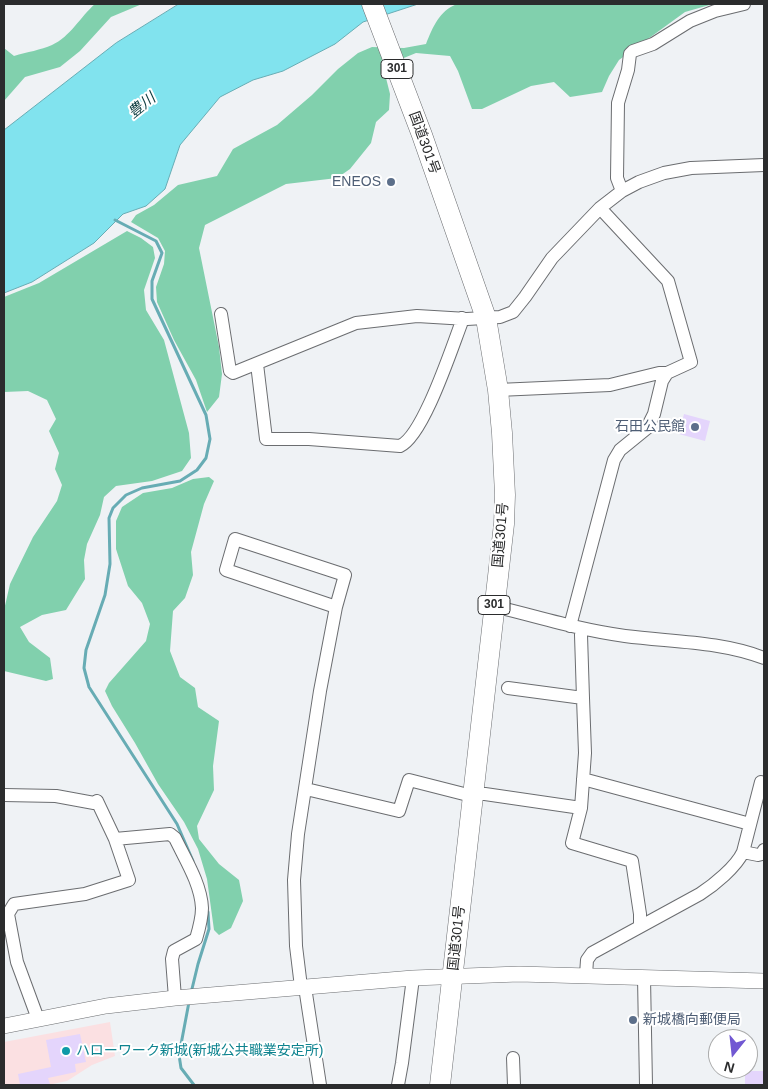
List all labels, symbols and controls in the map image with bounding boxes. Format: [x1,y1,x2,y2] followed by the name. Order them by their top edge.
[381,60,413,78] road number: 301
[125,90,159,122] water label: 豊川
[405,109,443,177] street label: 国道301号
[332,174,381,190] place label: ENEOS
[385,176,397,188] marker: ENEOS
[615,419,685,435] place label: 石田公民館
[689,421,701,433] marker: 石田公民館
[490,502,512,568] street label: 国道301号
[478,596,510,614] road number: 301
[445,905,469,971] street label: 国道301号
[643,1012,741,1028] place label: 新城橋向郵便局
[627,1014,639,1026] marker: 新城橋向郵便局
[708,1029,758,1079] north arrow
[76,1043,323,1059] place label: ハローワーク新城(新城公共職業安定所)
[60,1045,72,1057] marker: ハローワーク新城(新城公共職業安定所)
[722,1058,736,1077] text: N

